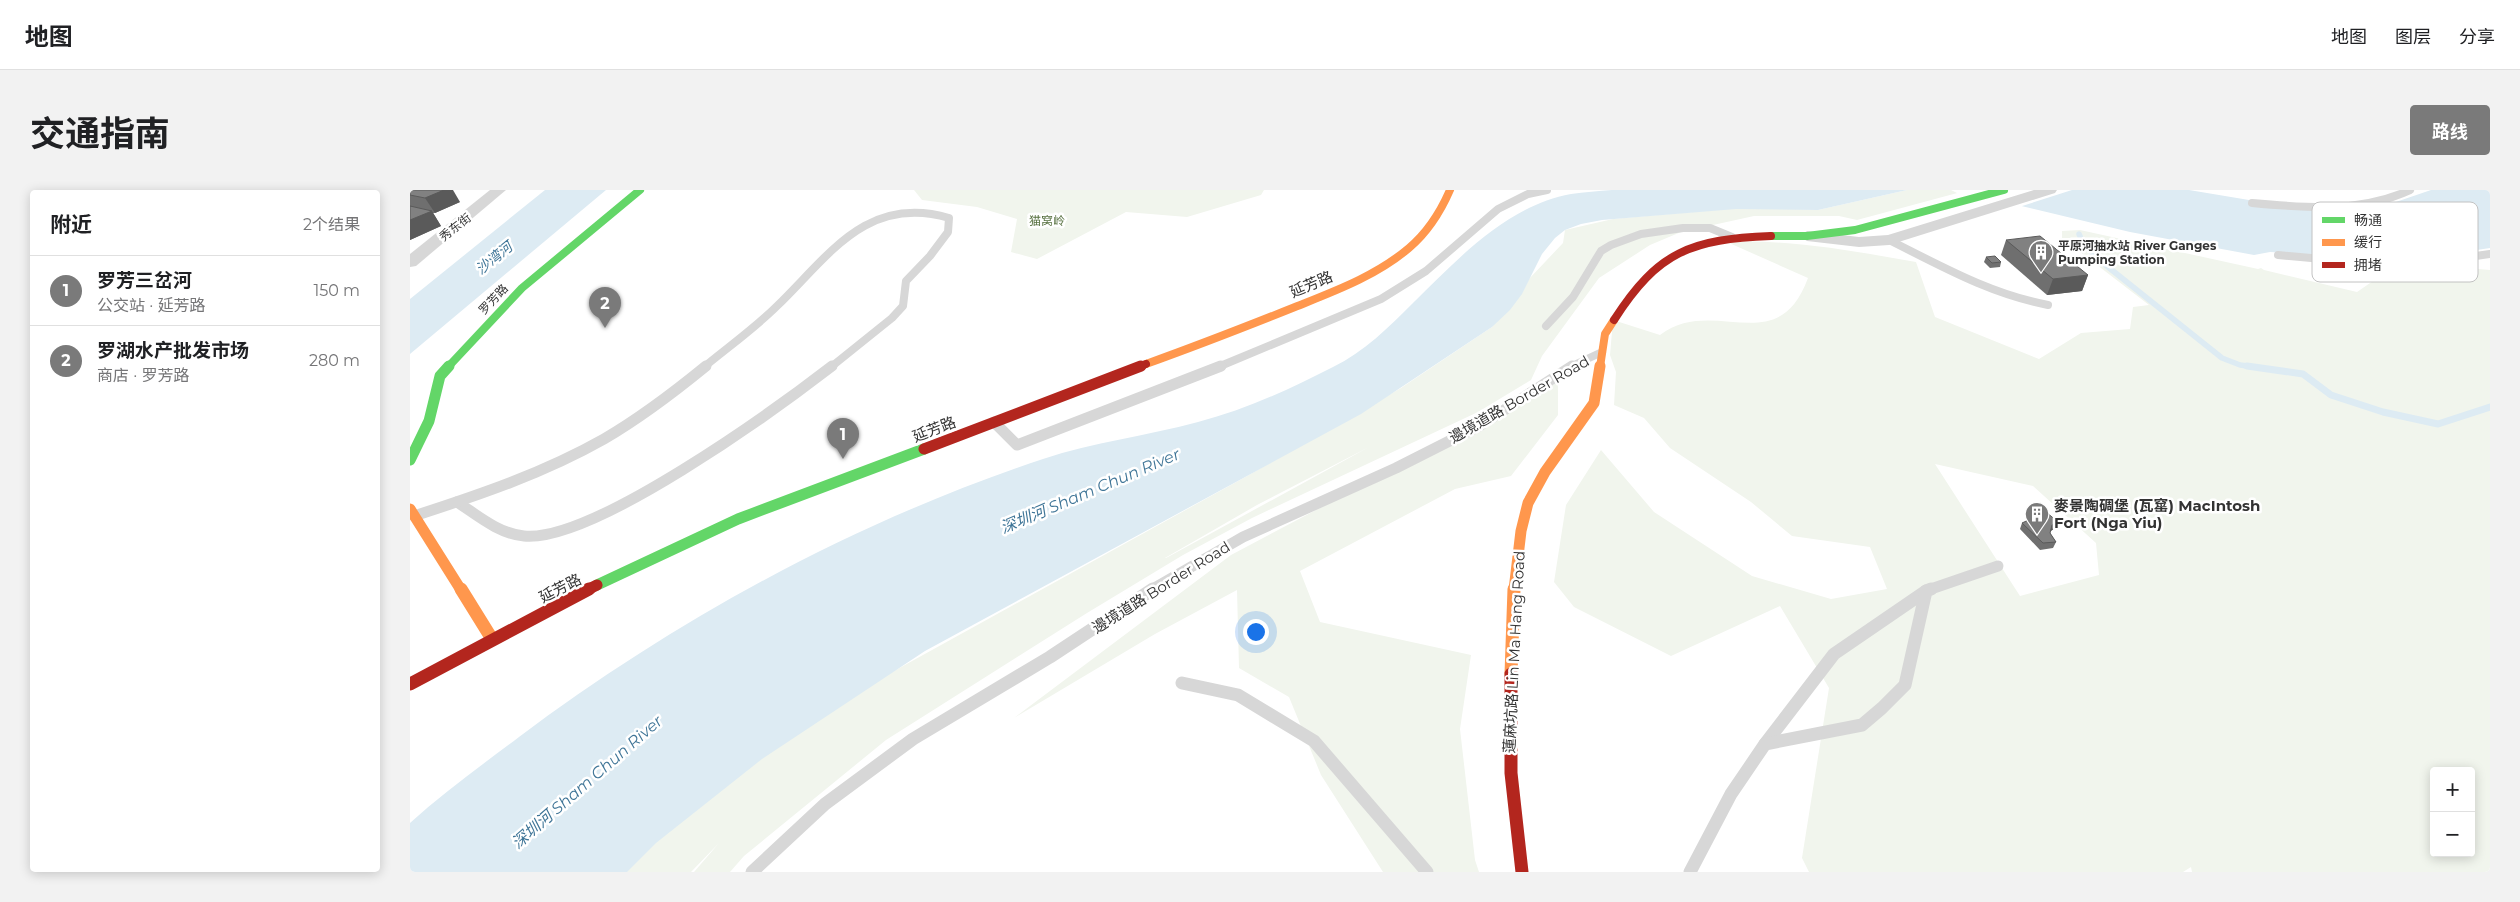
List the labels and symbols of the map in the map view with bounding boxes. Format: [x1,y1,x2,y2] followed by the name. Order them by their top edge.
[2312,202,2478,282] legend
[436,210,474,244] street label: 秀东街
[2354,211,2382,229] text: 畅通
[1029,213,1065,228] park label: 猫窝岭
[2354,233,2382,251] text: 缓行
[472,236,518,278] water label: 沙湾河
[2058,238,2217,267] place label: 平原河抽水站 River Ganges Pumping Station
[2028,239,2054,273] building icon: 平原河抽水站 River Ganges Pumping Station
[2354,256,2382,274] text: 拥堵
[1287,266,1335,302] street label: 延芳路
[475,281,511,317] street label: 罗芳路
[589,287,621,328] pin: 2
[1445,351,1593,447] street label: 邊境道路 Border Road
[910,412,958,446] street label: 延芳路
[827,418,859,459] pin: 1
[997,444,1183,538] water label: 深圳河 Sham Chun River
[2054,496,2260,532] place label: 麥景陶碉堡 (瓦窰) MacIntosh Fort (Nga Yiu)
[2024,501,2050,535] building icon: 麥景陶碉堡 (瓦窰) MacIntosh Fort (Nga Yiu)
[1089,537,1233,637] street label: 邊境道路 Border Road
[1499,550,1529,754] street label: 蓮麻坑路 Lin Ma Hang Road
[536,569,584,607] street label: 延芳路
[1243,619,1269,645] your location
[508,711,667,853] water label: 深圳河 Sham Chun River

